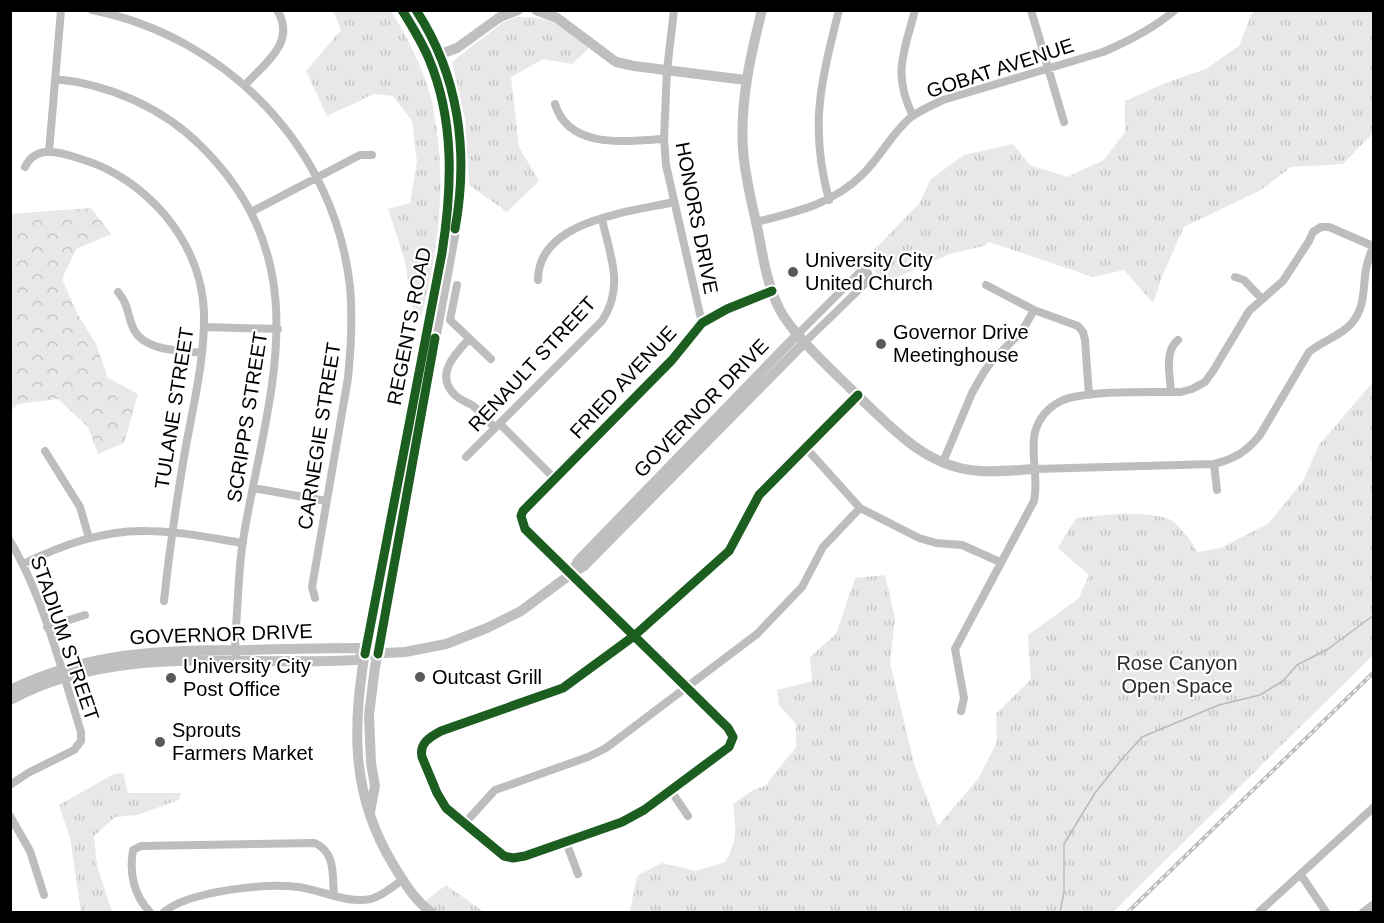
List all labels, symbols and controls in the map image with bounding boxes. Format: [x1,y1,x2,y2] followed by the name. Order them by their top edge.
[924,34,1076,102] street label: GOBAT AVENUE
[671,140,723,296] street label: HONORS DRIVE
[383,245,435,407] street label: REGENTS ROAD
[805,249,933,294] place label: University City United Church
[786,265,800,279] marker: University City United Church
[464,292,600,436] street label: RENAULT STREET
[565,321,681,443] street label: FRIED AVENUE
[893,321,1029,366] place label: Governor Drive Meetinghouse
[150,326,198,490] street label: TULANE STREET
[223,330,271,504] street label: SCRIPPS STREET
[629,334,773,482] street label: GOVERNOR DRIVE
[874,337,888,351] marker: Governor Drive Meetinghouse
[293,341,345,531] street label: CARNEGIE STREET
[26,553,104,723] street label: STADIUM STREET
[129,620,313,648] street label: GOVERNOR DRIVE
[1116,652,1238,697] park label: Rose Canyon Open Space
[183,655,311,700] place label: University City Post Office
[432,666,542,688] place label: Outcast Grill
[413,670,427,684] marker: Outcast Grill
[164,671,178,685] marker: University City Post Office
[172,719,314,764] place label: Sprouts Farmers Market
[153,735,167,749] marker: Sprouts Farmers Market

